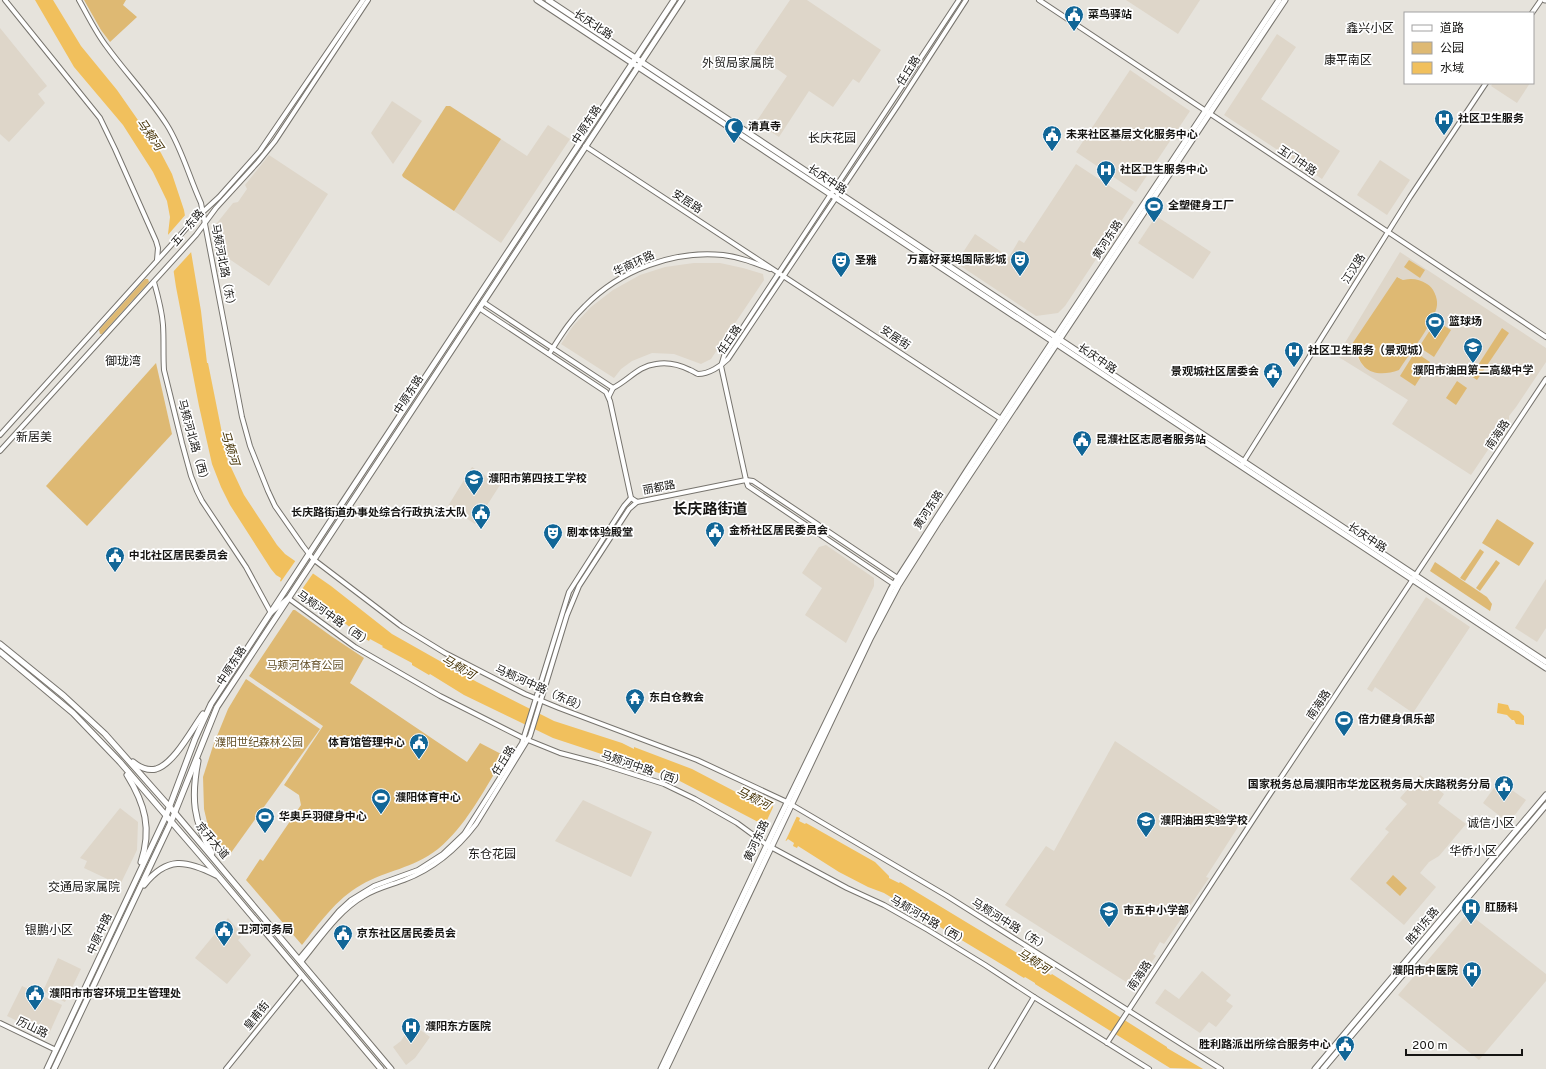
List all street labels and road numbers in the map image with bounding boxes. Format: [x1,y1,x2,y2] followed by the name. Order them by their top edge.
[571,7,615,43] street label: 长庆北路
[894,53,924,89] street label: 任丘路
[569,103,605,147] street label: 中原东路
[1275,143,1319,179] street label: 玉门中路
[805,162,849,198] street label: 长庆中路
[669,187,705,217] street label: 安居路
[168,207,208,249] street label: 五一东路
[1090,218,1126,262] street label: 黄河东路
[208,222,238,312] street label: 马颊河北路（东）
[611,248,657,280] street label: 华商环路
[1339,251,1369,287] street label: 江汉路
[715,322,745,358] street label: 任丘路
[877,323,913,353] street label: 安居街
[1075,341,1119,377] street label: 长庆中路
[391,373,427,417] street label: 中原东路
[174,398,212,486] street label: 马颊河北路（西）
[1483,417,1513,453] street label: 南海路
[641,478,677,498] street label: 丽都路
[911,488,947,532] street label: 黄河东路
[1345,520,1389,556] street label: 长庆中路
[294,588,374,650] street label: 马颊河中路（西）
[214,644,250,688] street label: 中原东路
[493,662,589,716] street label: 马颊河中路（东段）
[1304,687,1334,723] street label: 南海路
[489,743,519,779] street label: 任丘路
[599,748,687,790] street label: 马颊河中路（西）
[741,818,773,864] street label: 黄河东路
[192,820,232,862] street label: 京开大道
[887,893,971,949] street label: 马颊河中路（西）
[969,896,1051,954] street label: 马颊河中路（东）
[1403,905,1443,947] street label: 胜利东路
[84,911,116,957] street label: 中原中路
[1125,958,1155,994] street label: 南海路
[241,999,273,1033] street label: 皇甫街
[14,1014,50,1042] street label: 历山路

